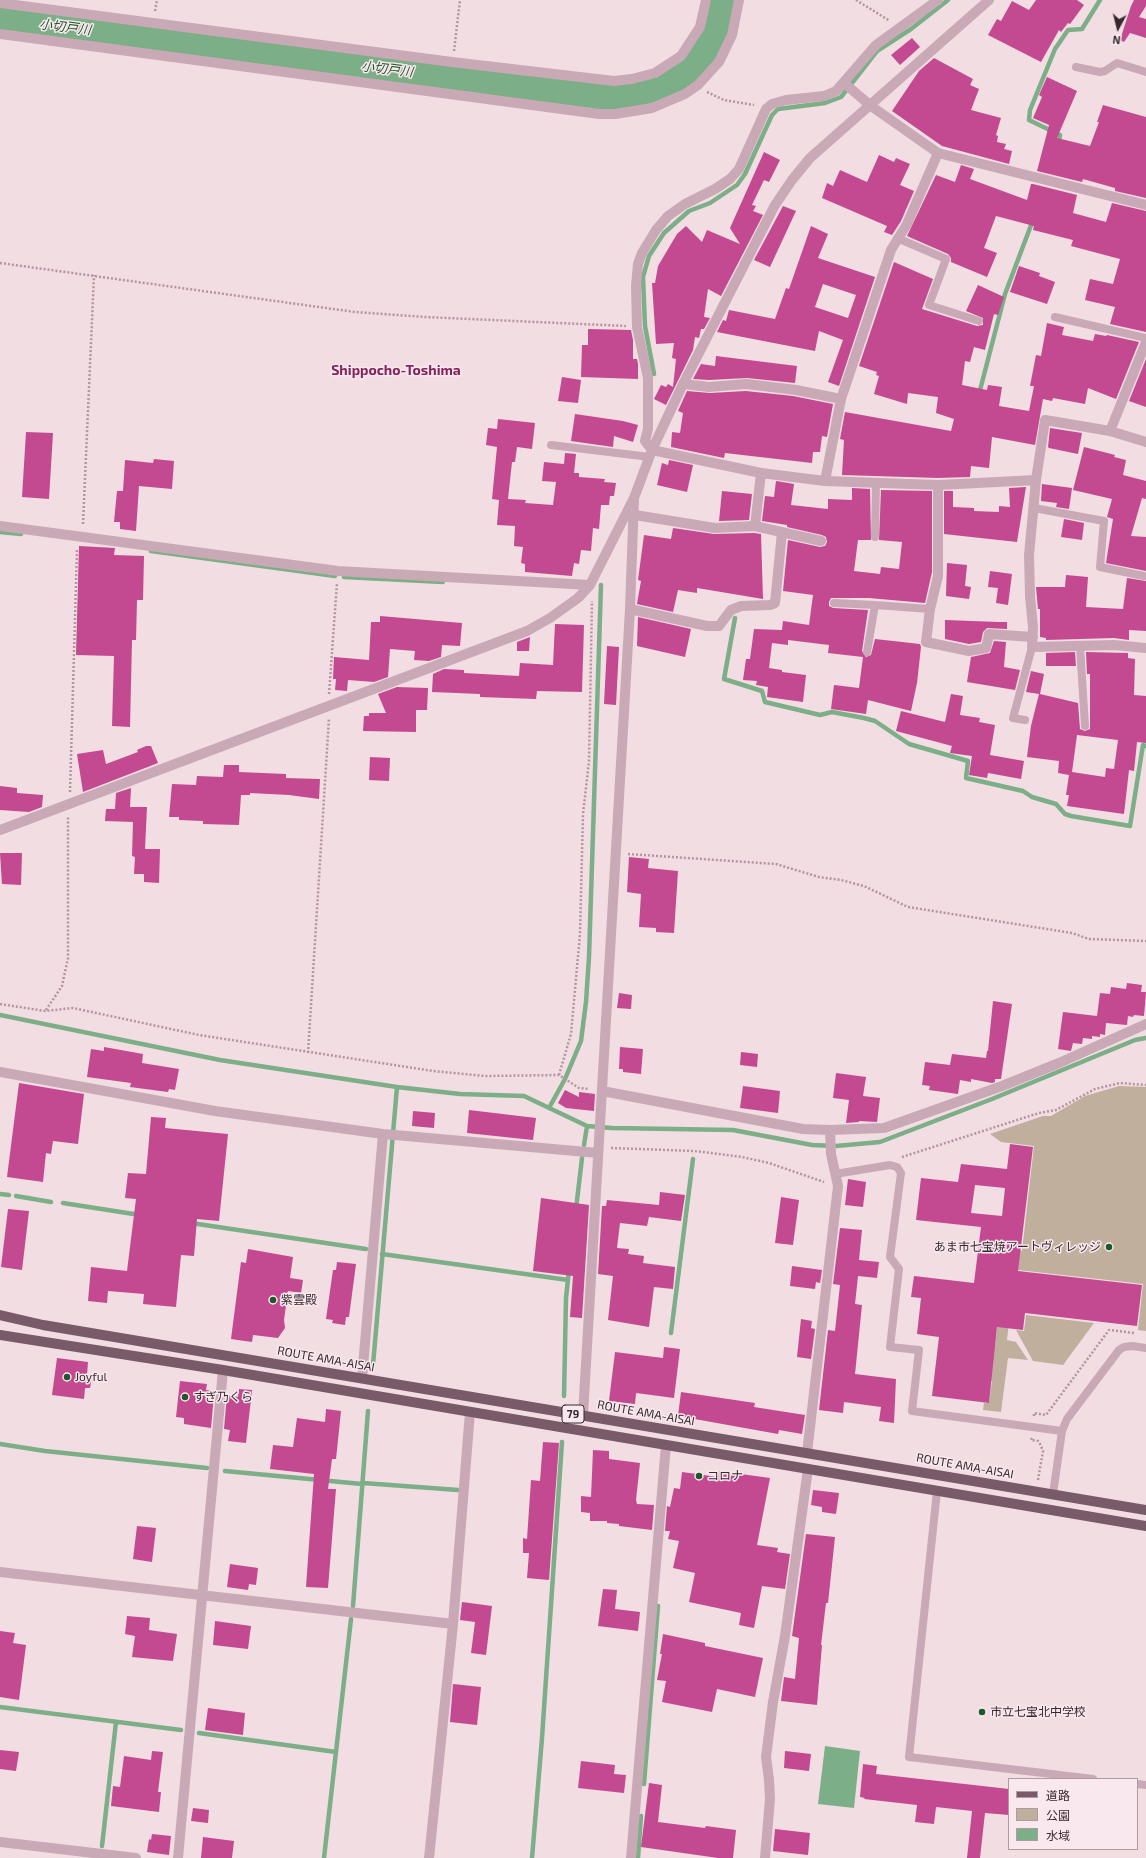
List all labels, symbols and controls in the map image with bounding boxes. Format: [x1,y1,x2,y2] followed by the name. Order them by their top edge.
[1098,8,1138,48] north arrow
[38,16,92,38] water label: 小切戸川
[1112,33,1121,47] text: N
[360,58,414,80] water label: 小切戸川
[331,362,461,378] district label: Shippocho-Toshima
[934,1240,1101,1254] place label: あま市七宝焼アートヴィレッジ
[1104,1242,1114,1252] marker: あま市七宝焼アートヴィレッジ
[281,1293,317,1307] place label: 紫雲殿
[268,1295,278,1305] marker: 紫雲殿
[276,1343,376,1375] street label: ROUTE AMA-AISAI
[75,1370,107,1384] place label: Joyful
[62,1372,72,1382] marker: Joyful
[193,1390,253,1404] place label: すぎ乃くら
[180,1392,190,1402] marker: すぎ乃くら
[596,1397,696,1429] street label: ROUTE AMA-AISAI
[562,1405,584,1423] road number: 79
[915,1450,1015,1482] street label: ROUTE AMA-AISAI
[707,1469,743,1483] place label: コロナ
[694,1471,704,1481] marker: コロナ
[990,1705,1086,1719] place label: 市立七宝北中学校
[977,1707,987,1717] marker: 市立七宝北中学校
[1008,1778,1138,1850] legend
[1046,1788,1070,1802] text: 道路
[1046,1808,1070,1822] text: 公園
[1046,1828,1070,1842] text: 水域

